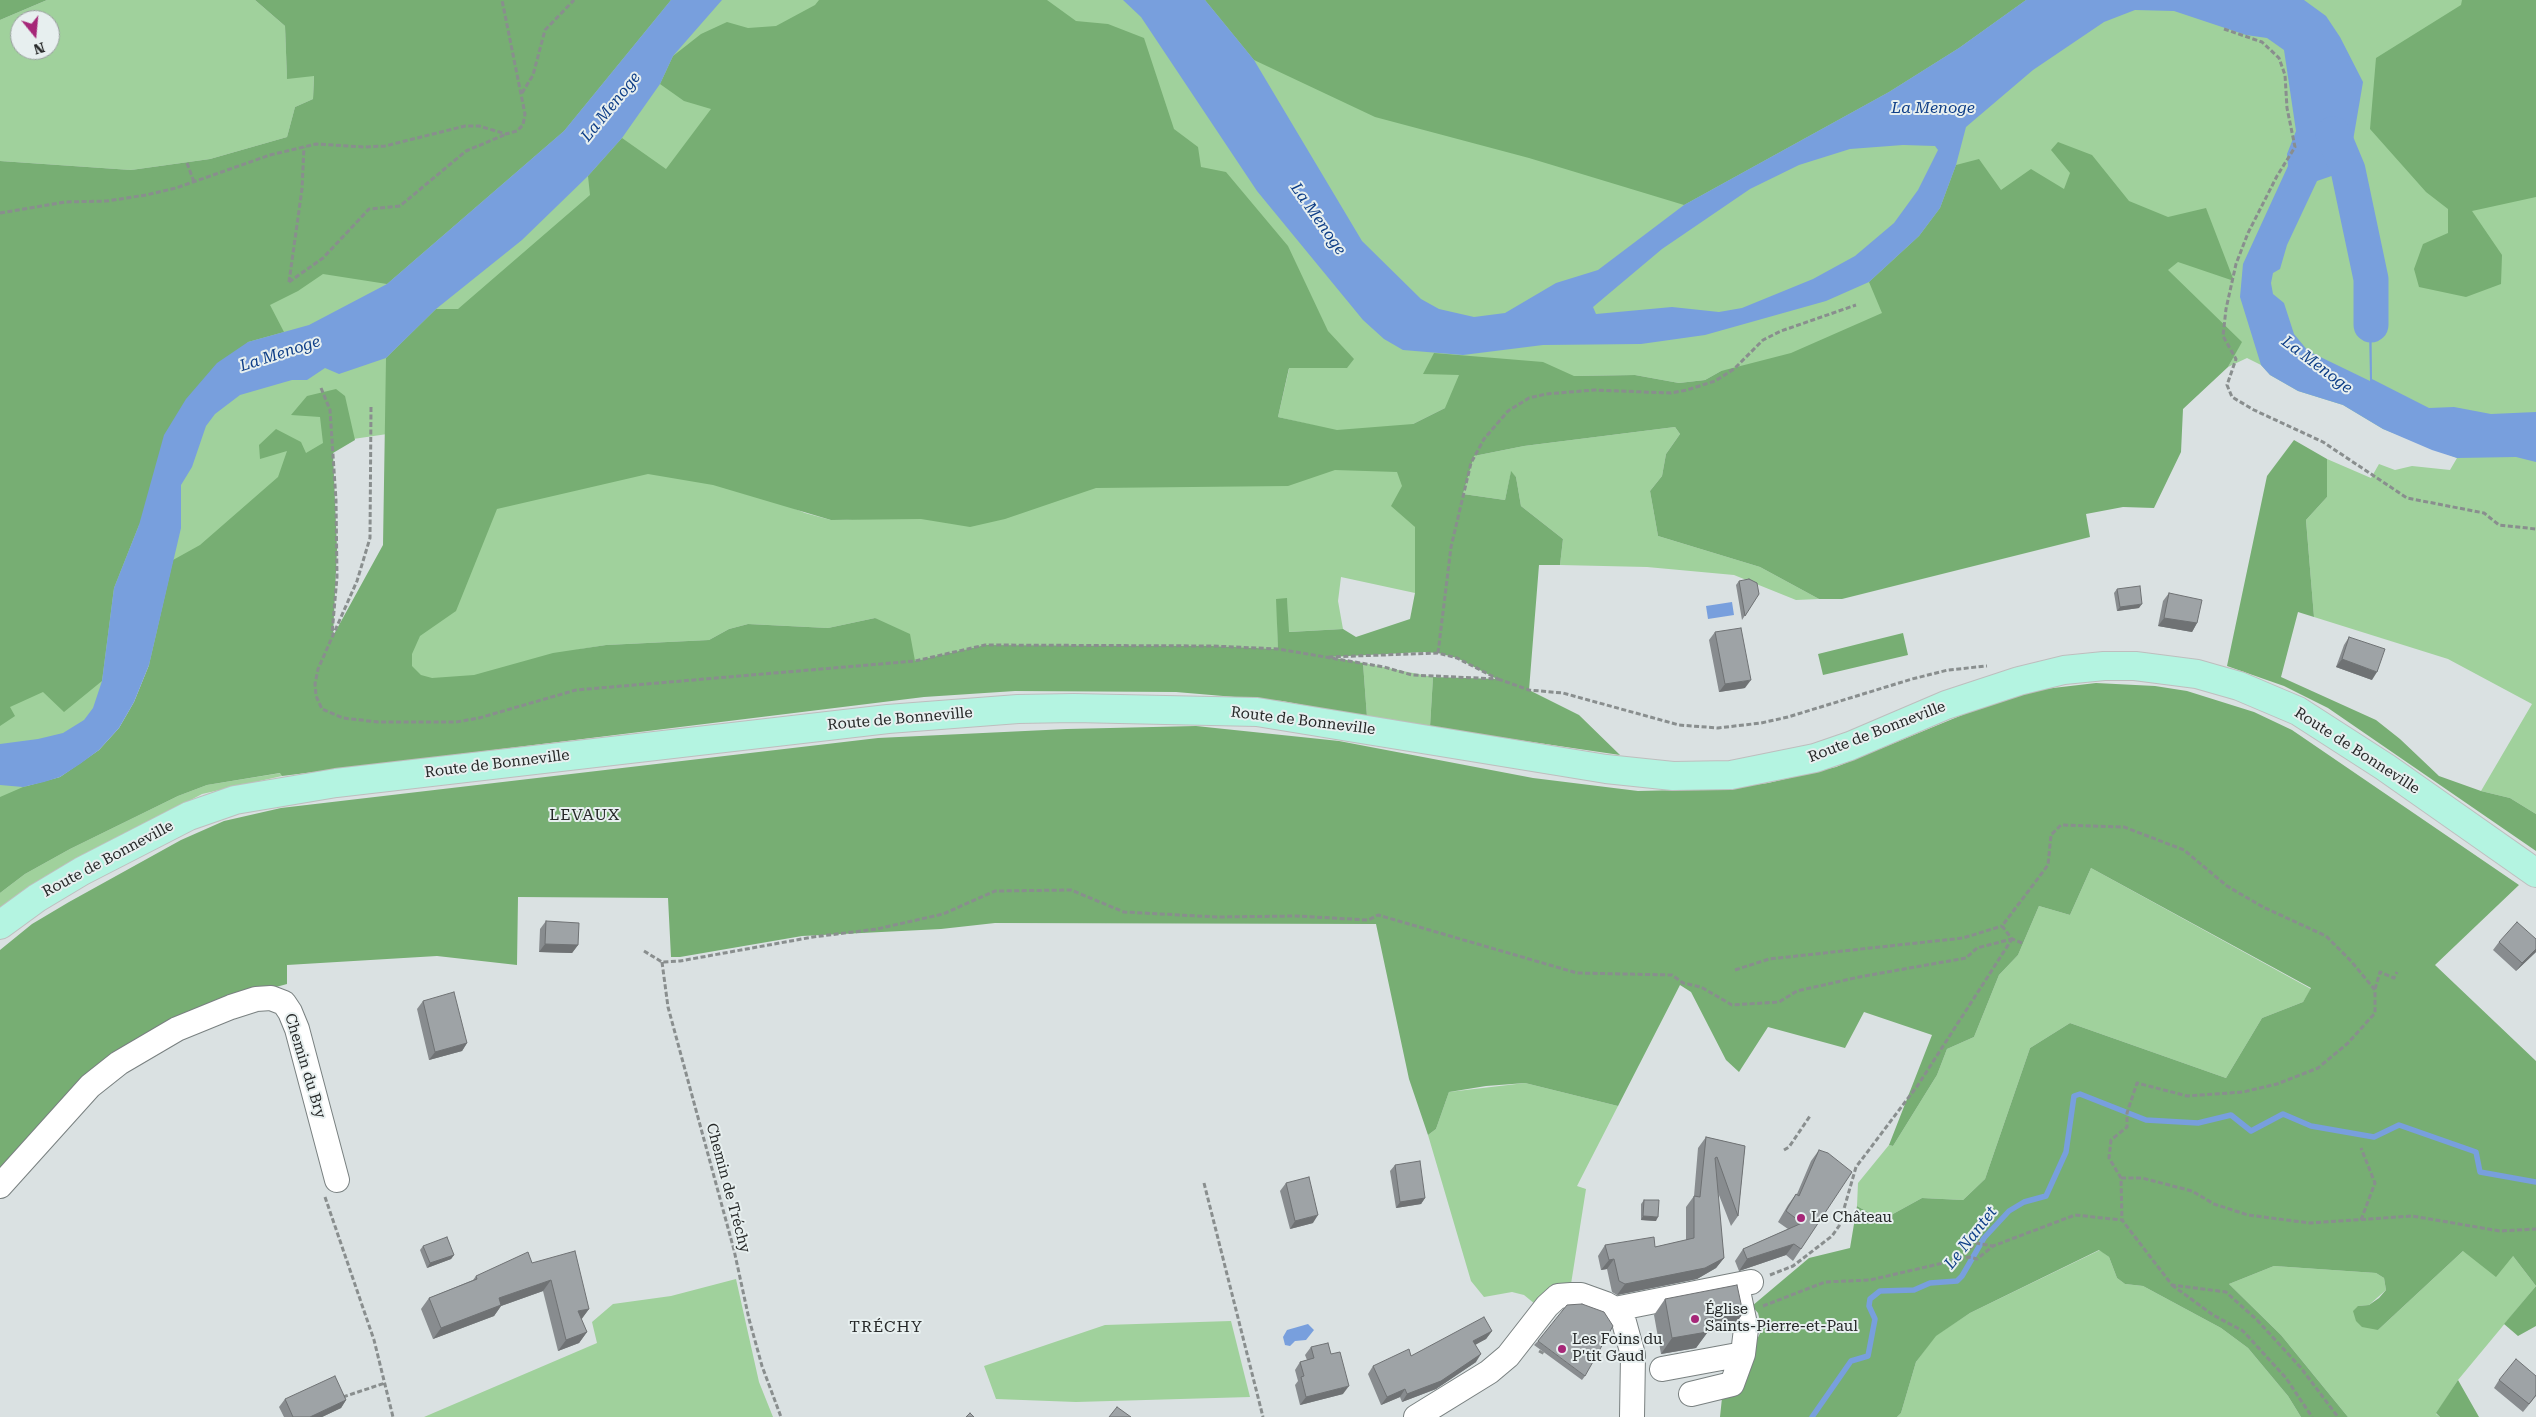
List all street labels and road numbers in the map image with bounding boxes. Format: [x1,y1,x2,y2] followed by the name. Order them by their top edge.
[1806,698,1948,766] street label: Route de Bonneville
[1230,703,1376,739] street label: Route de Bonneville
[827,704,973,734] street label: Route de Bonneville
[2291,704,2423,798] street label: Route de Bonneville
[424,746,570,782] street label: Route de Bonneville
[39,817,177,901] street label: Route de Bonneville
[280,1011,330,1121] street label: Chemin du Bry
[702,1121,754,1255] street label: Chemin de Tréchy

